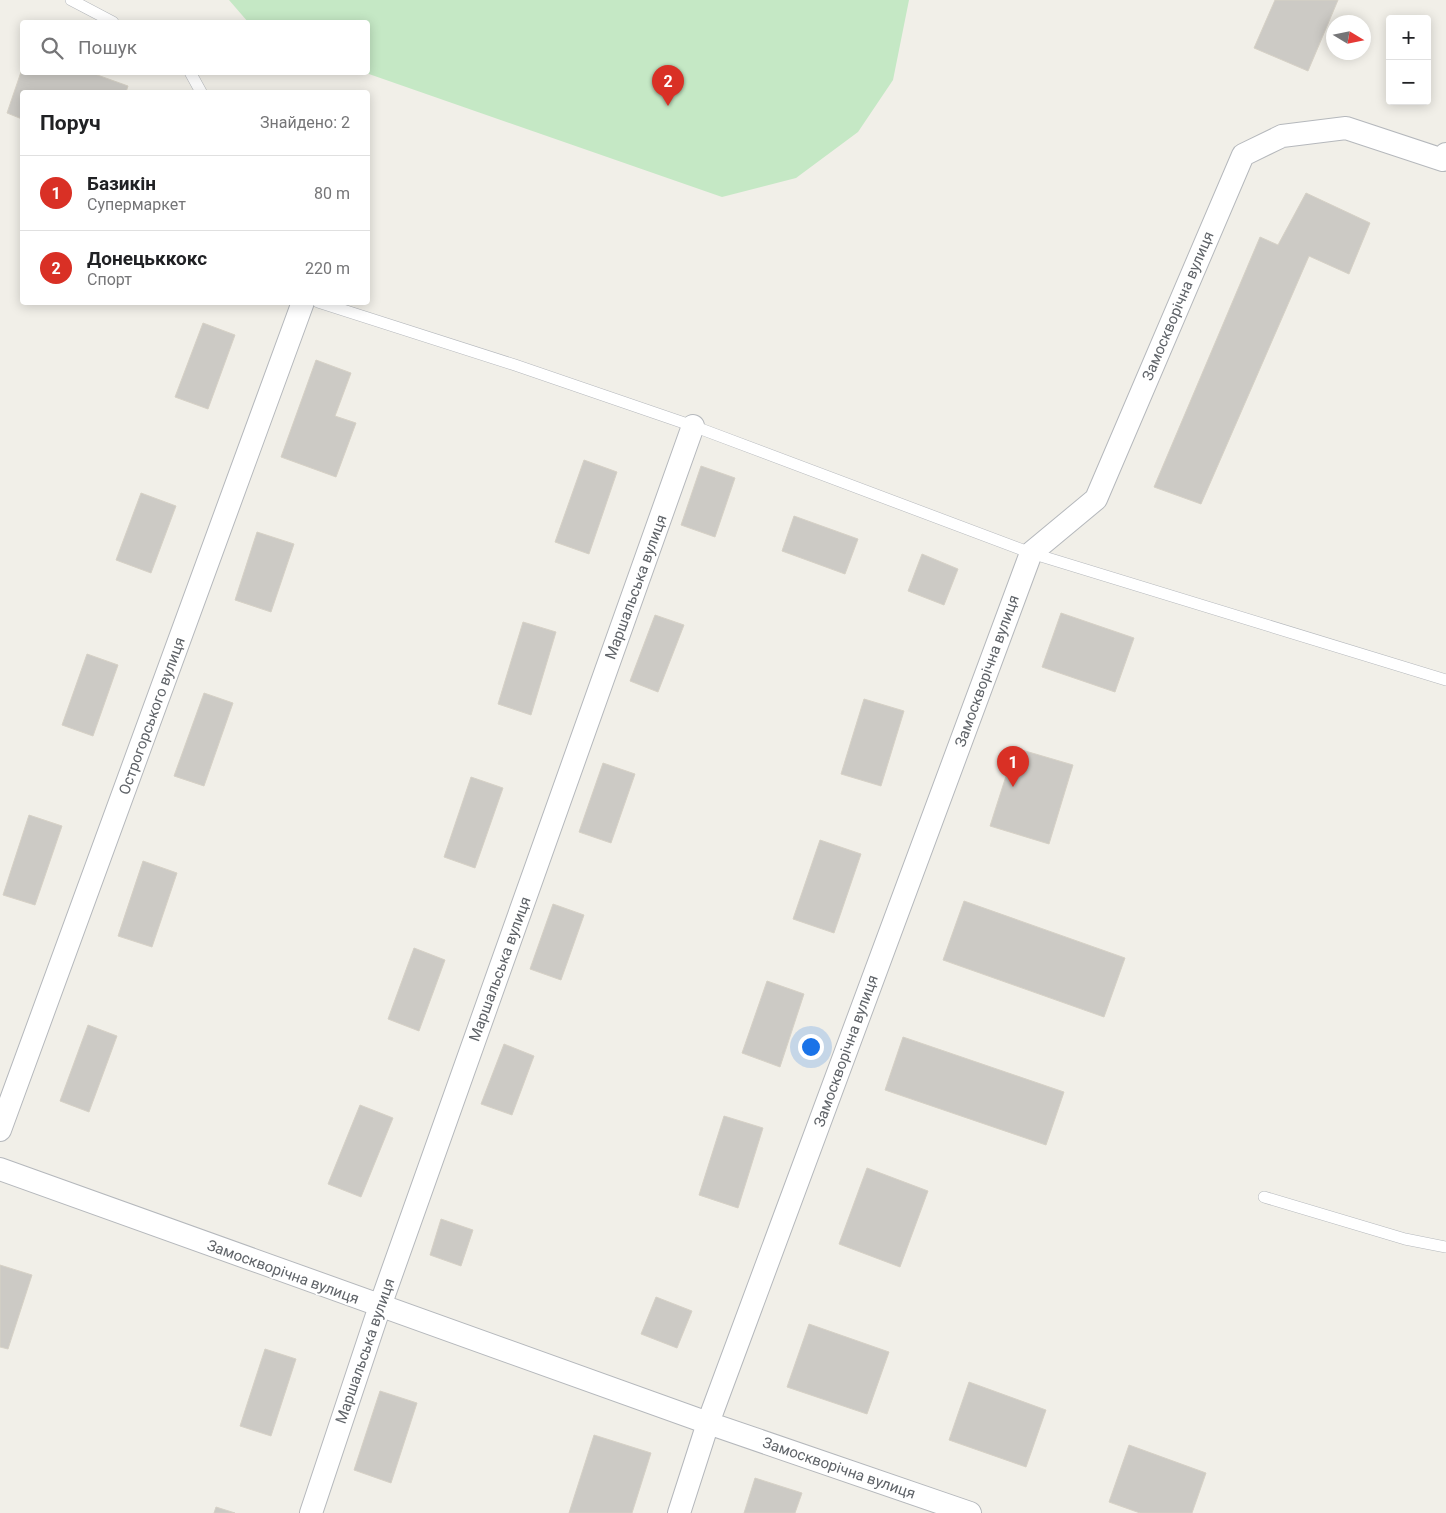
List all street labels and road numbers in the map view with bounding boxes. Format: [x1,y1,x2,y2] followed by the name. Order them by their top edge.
[1138,229,1218,383] street label: Замоскворічна вулиця
[601,512,671,662] street label: Маршальська вулиця
[951,593,1023,749] street label: Замоскворічна вулиця
[115,635,189,797] street label: Острогорського вулиця
[465,894,535,1044] street label: Маршальська вулиця
[810,973,882,1129] street label: Замоскворічна вулиця
[205,1236,361,1308] street label: Замоскворічна вулиця
[332,1276,398,1426] street label: Маршальська вулиця
[760,1433,918,1503] street label: Замоскворічна вулиця

